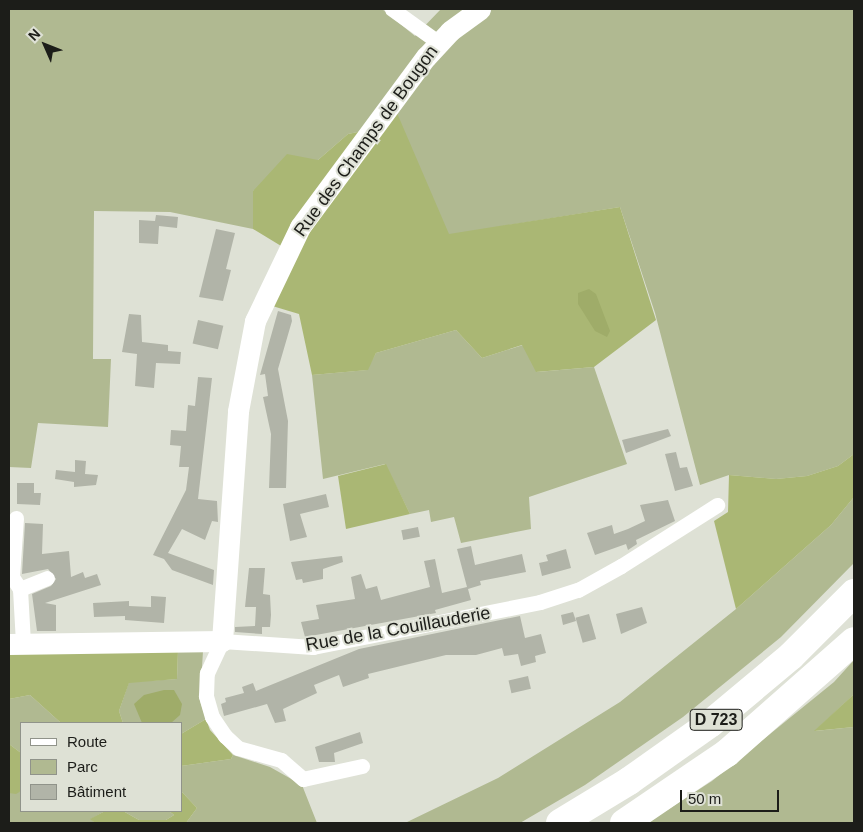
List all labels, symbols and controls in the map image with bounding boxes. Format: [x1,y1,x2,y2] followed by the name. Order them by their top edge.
[20,20,70,70] north arrow
[25,25,43,44] text: N
[289,41,443,241] street label: Rue des Champs de Bougon
[304,602,492,656] street label: Rue de la Couillauderie
[688,706,744,734] road number: D 723
[20,722,182,812] legend
[67,733,107,750] text: Route
[67,758,98,775] text: Parc
[683,780,782,812] scale bar
[67,783,126,800] text: Bâtiment
[688,790,721,807] text: 50 m

